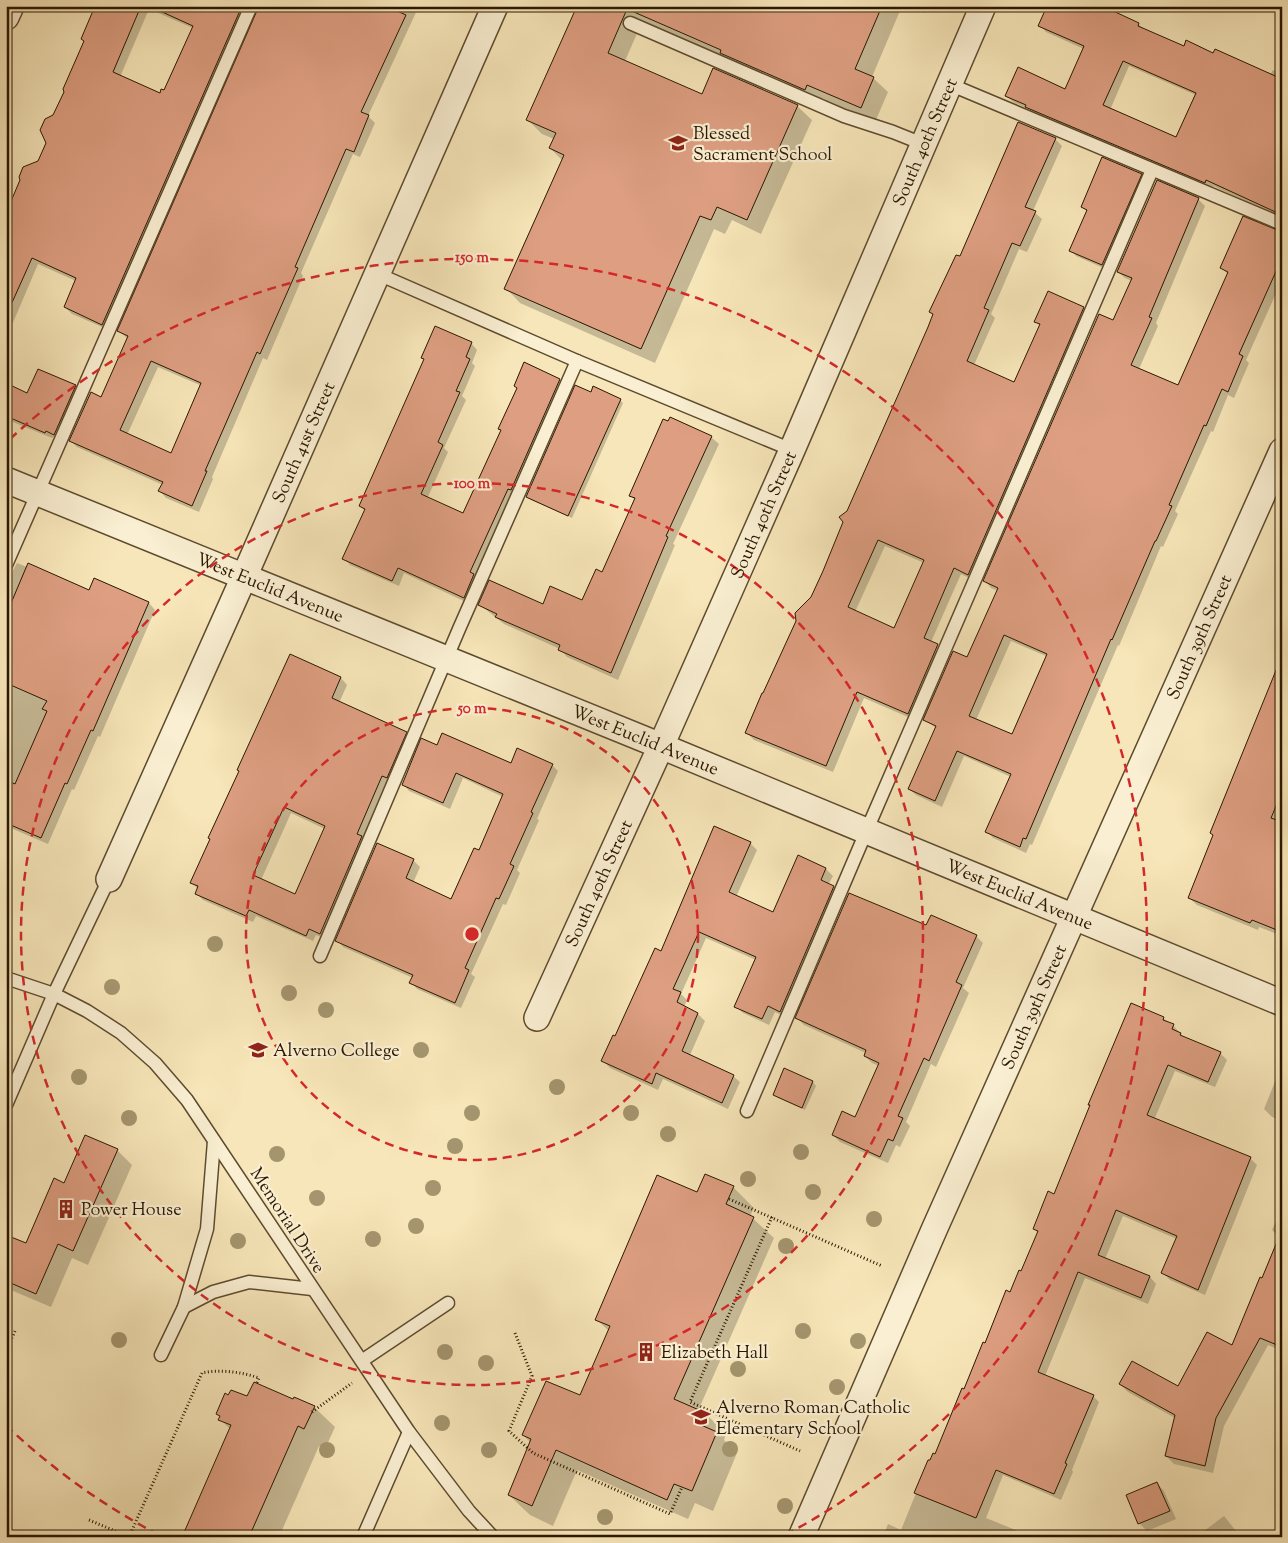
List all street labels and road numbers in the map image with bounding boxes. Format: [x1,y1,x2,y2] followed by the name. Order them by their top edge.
[887,75,965,211] street label: South 40th Street
[267,378,343,508] street label: South 41st Street
[726,447,805,583] street label: South 40th Street
[192,547,347,631] street label: West Euclid Avenue
[1161,571,1240,705] street label: South 39th Street
[567,700,722,783] street label: West Euclid Avenue
[560,816,640,952] street label: South 40th Street
[941,854,1096,938] street label: West Euclid Avenue
[996,941,1075,1074] street label: South 39th Street
[242,1163,330,1279] street label: Memorial Drive

